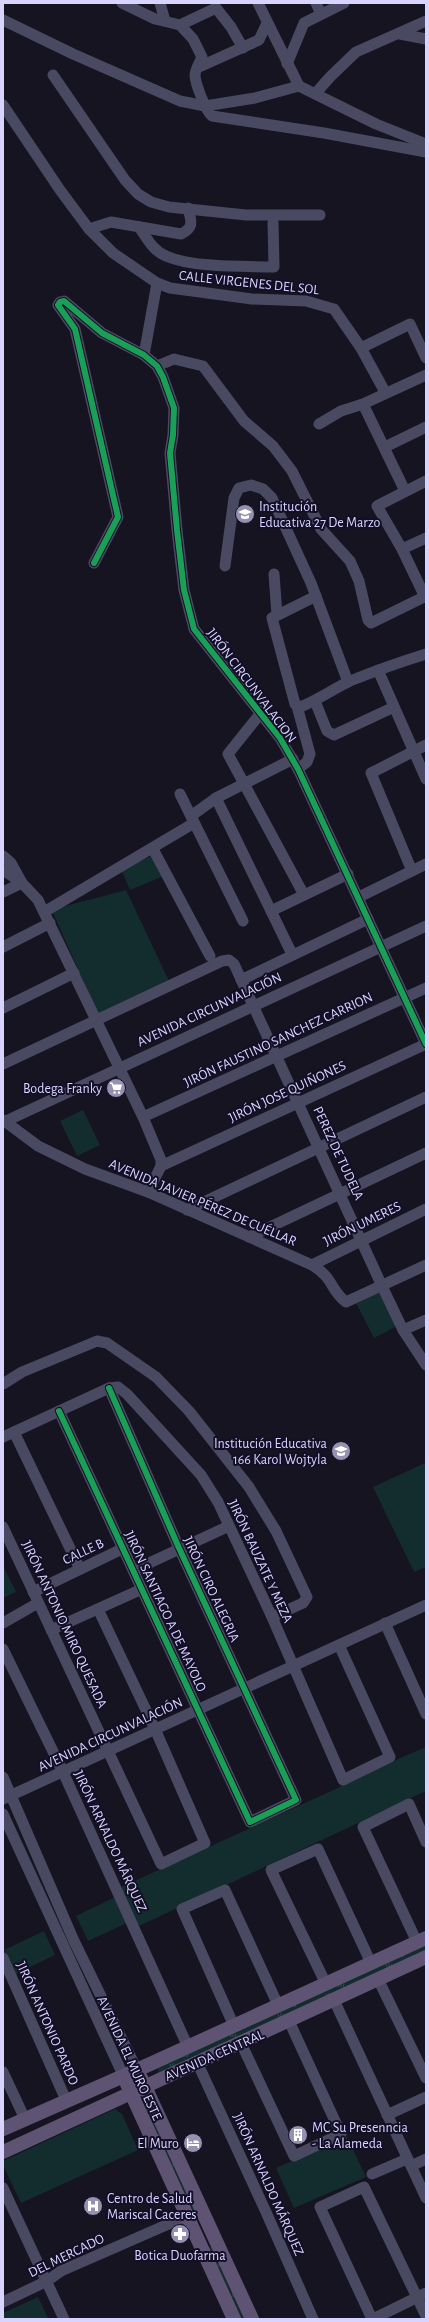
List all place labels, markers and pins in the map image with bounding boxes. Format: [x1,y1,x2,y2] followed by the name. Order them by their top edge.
[259,500,380,530] place label: Institución Educativa 27 De Marzo
[234,503,256,525] school or university icon: Institución Educativa 27 De Marzo
[105,1077,127,1099] supermarket icon: Bodega Franky
[23,1082,102,1096] place label: Bodega Franky
[214,1437,328,1467] place label: Institución Educativa 166 Karol Wojtyla
[330,1440,352,1462] school or university icon: Institución Educativa 166 Karol Wojtyla
[312,2121,408,2151] place label: MC Su Presenncia - La Alameda
[287,2124,309,2146] building icon: MC Su Presenncia - La Alameda
[182,2132,204,2154] hotel icon: El Muro
[137,2137,179,2151] place label: El Muro
[107,2192,197,2222] place label: Centro de Salud Mariscal Caceres
[82,2195,104,2217] hospital icon: Centro de Salud Mariscal Caceres
[169,2223,191,2245] pharmacy icon: Botica Duofarma
[134,2249,226,2263] place label: Botica Duofarma

